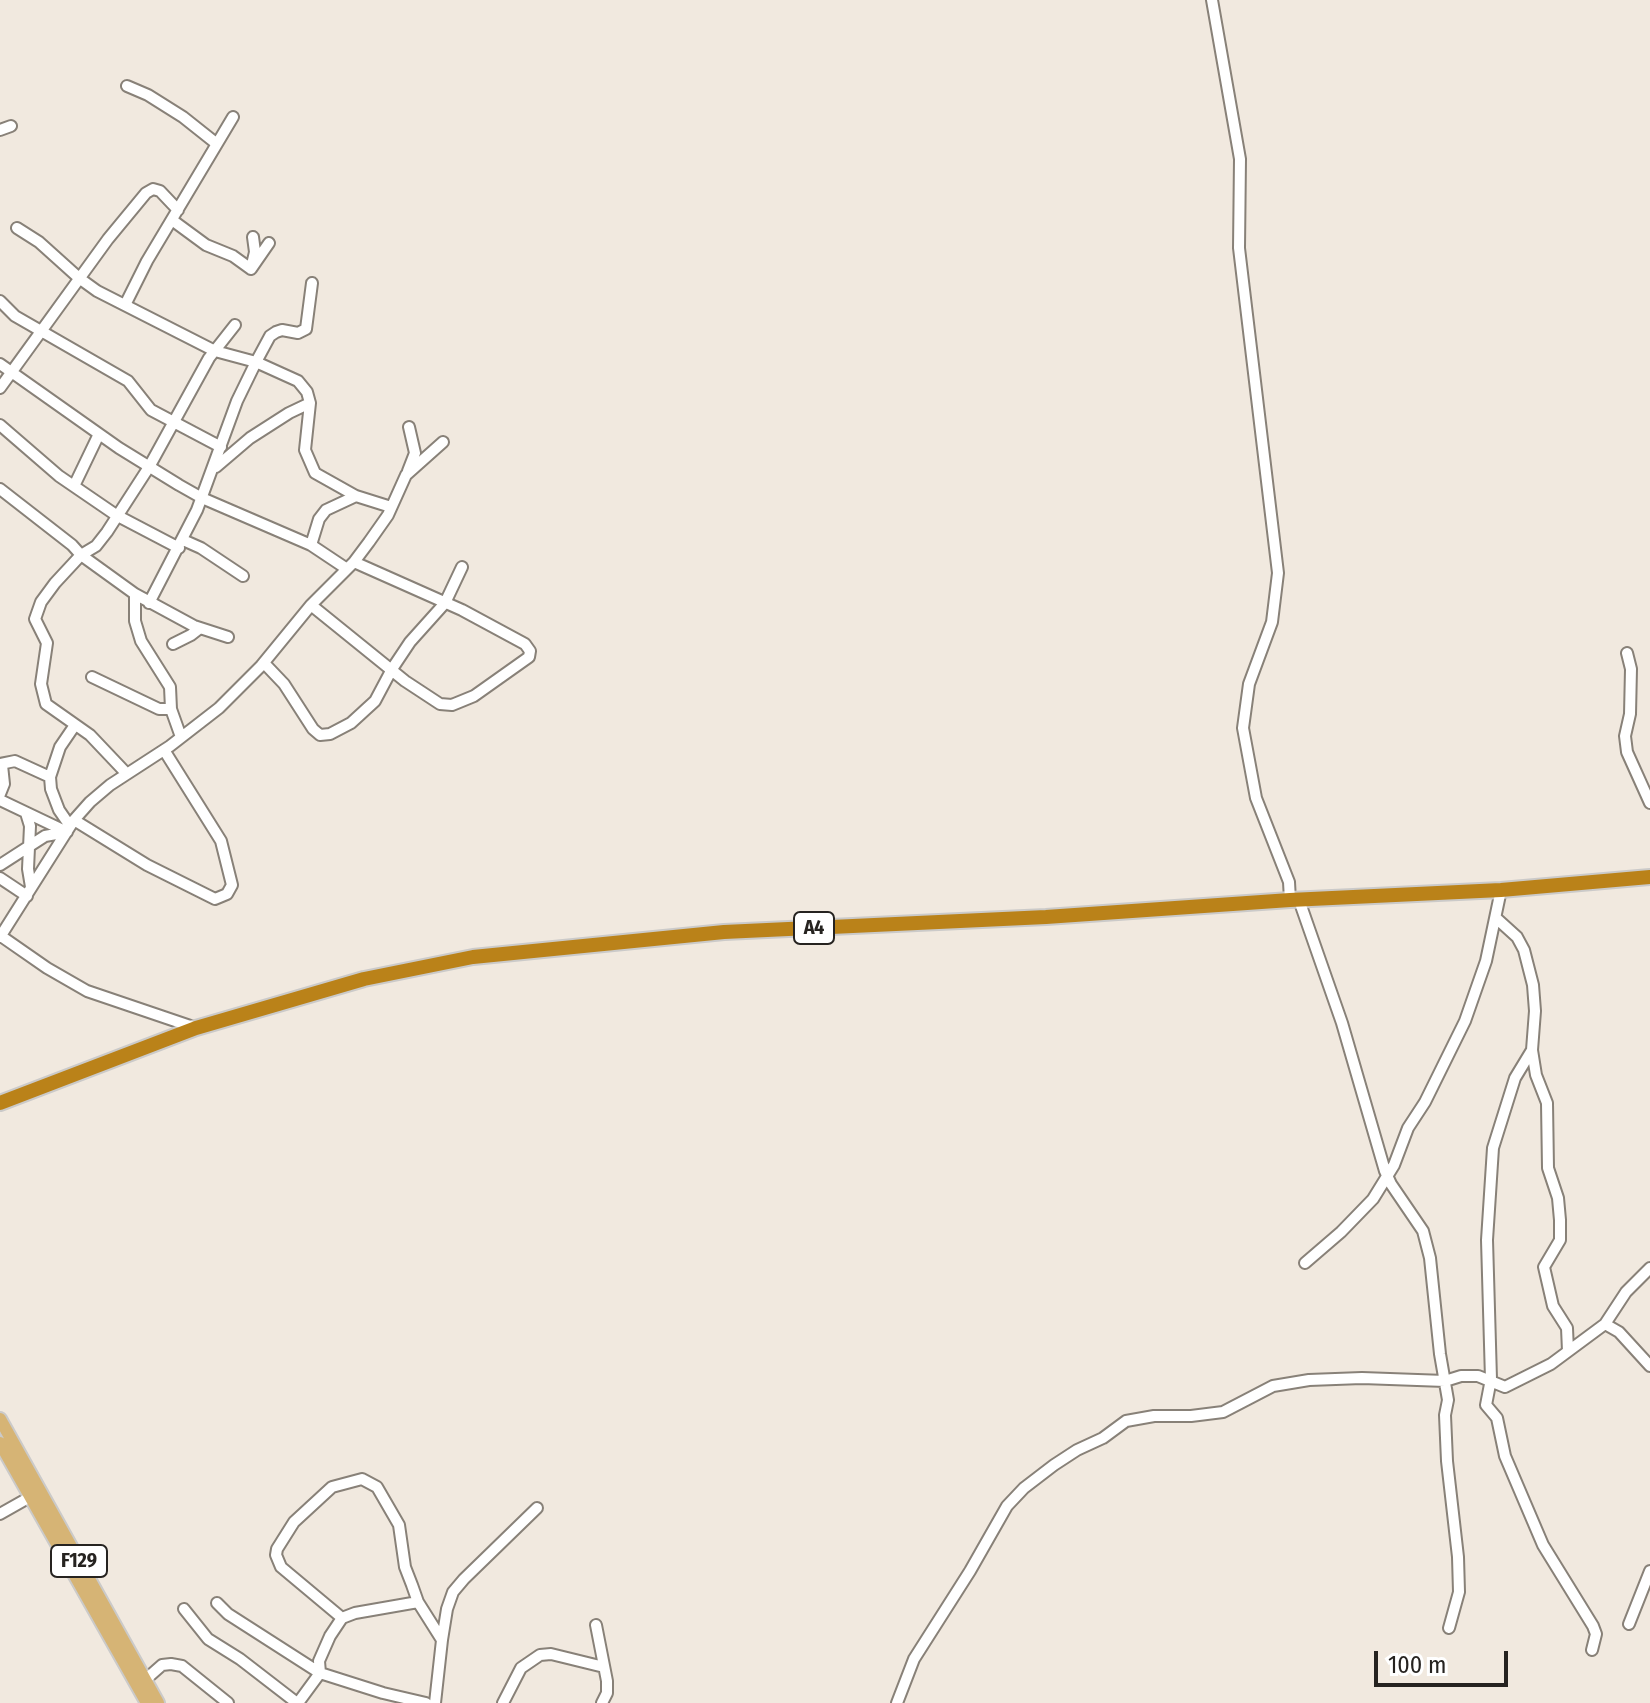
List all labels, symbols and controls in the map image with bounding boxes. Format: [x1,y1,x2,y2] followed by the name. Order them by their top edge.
[794,912,834,944] road number: A4
[51,1545,107,1577] road number: F129
[1378,1635,1512,1685] scale bar
[1388,1651,1446,1679] text: 100 m

